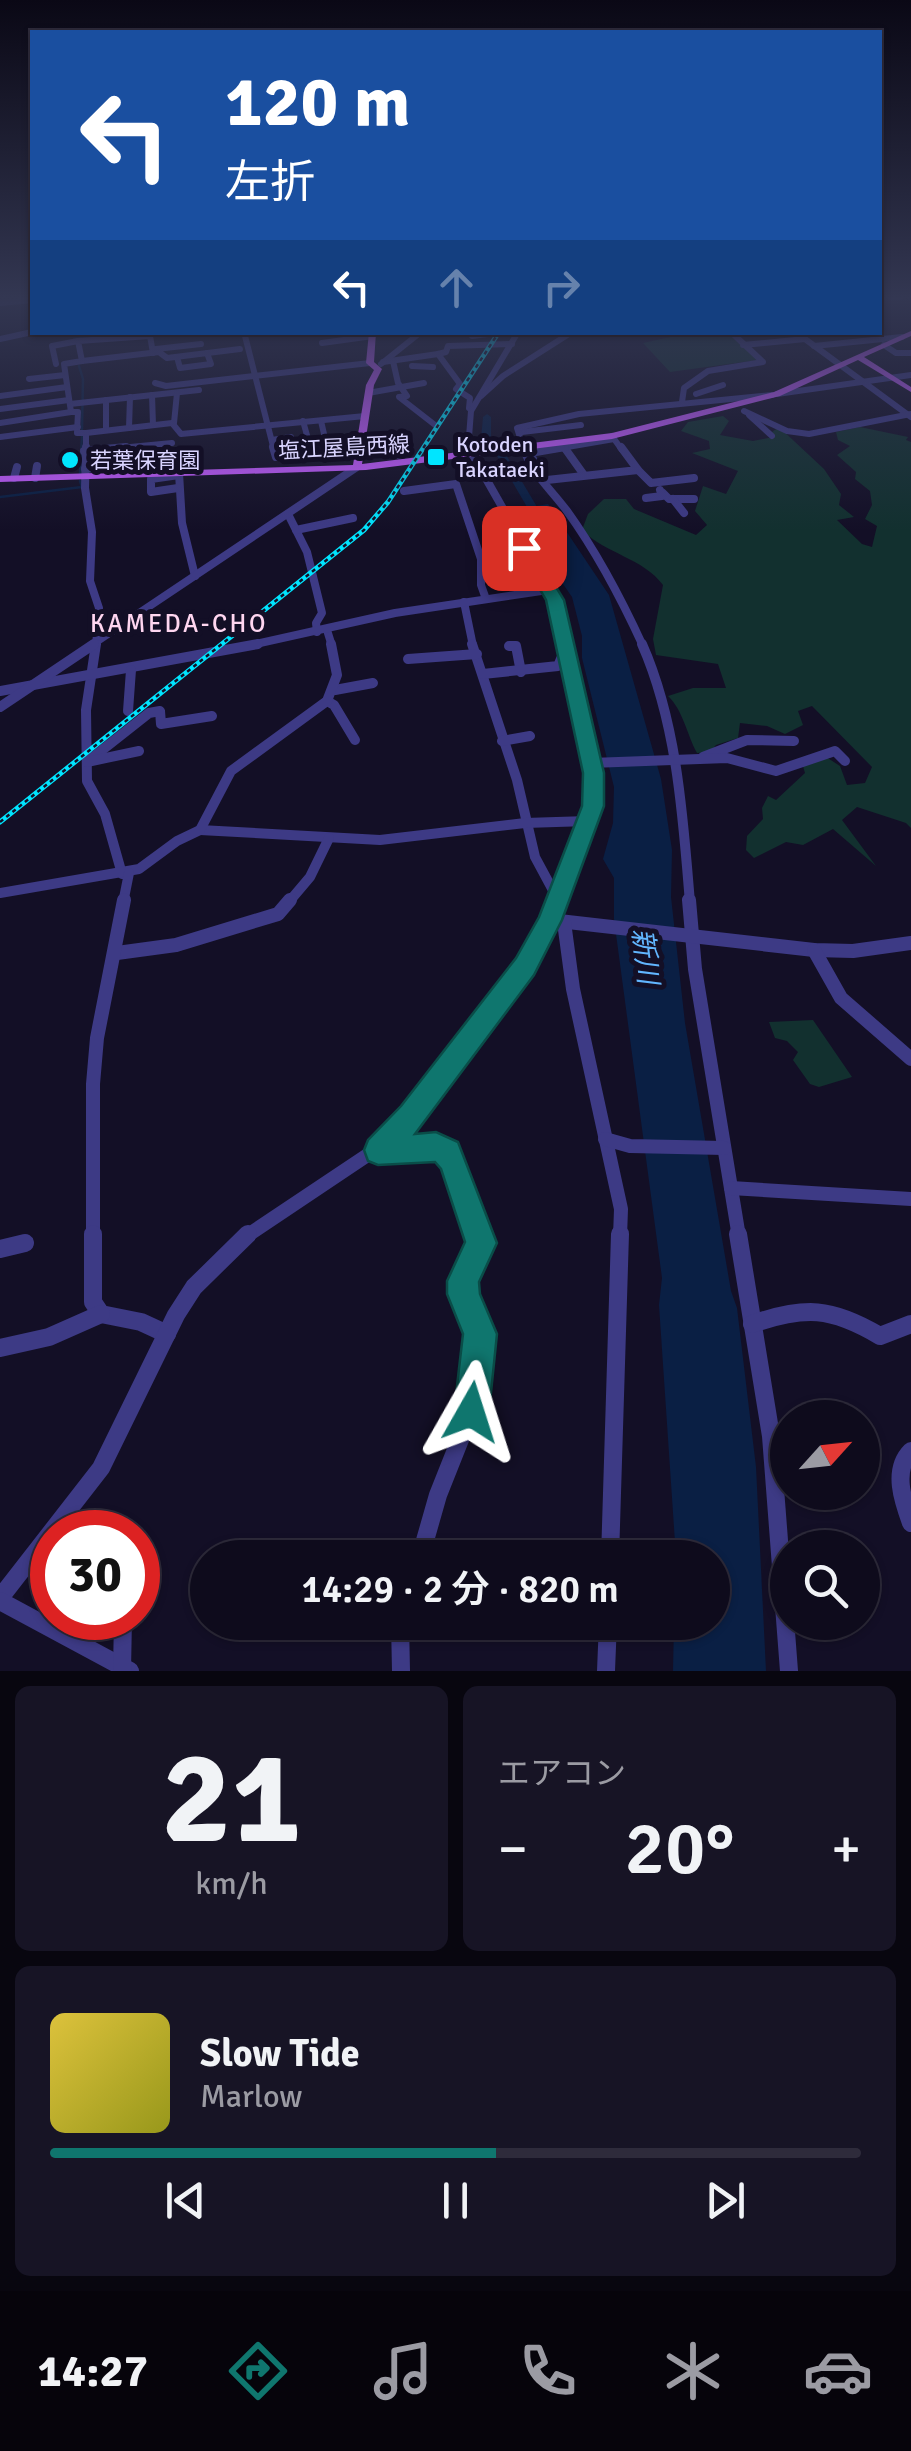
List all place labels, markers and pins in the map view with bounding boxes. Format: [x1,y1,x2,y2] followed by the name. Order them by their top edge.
[456,431,545,483] place label: Kotoden Takataeki
[425,446,447,468] marker: Kotoden Takataeki
[90,447,200,474] place label: 若葉保育園
[59,449,81,471] marker: 若葉保育園
[482,506,567,591] pin

